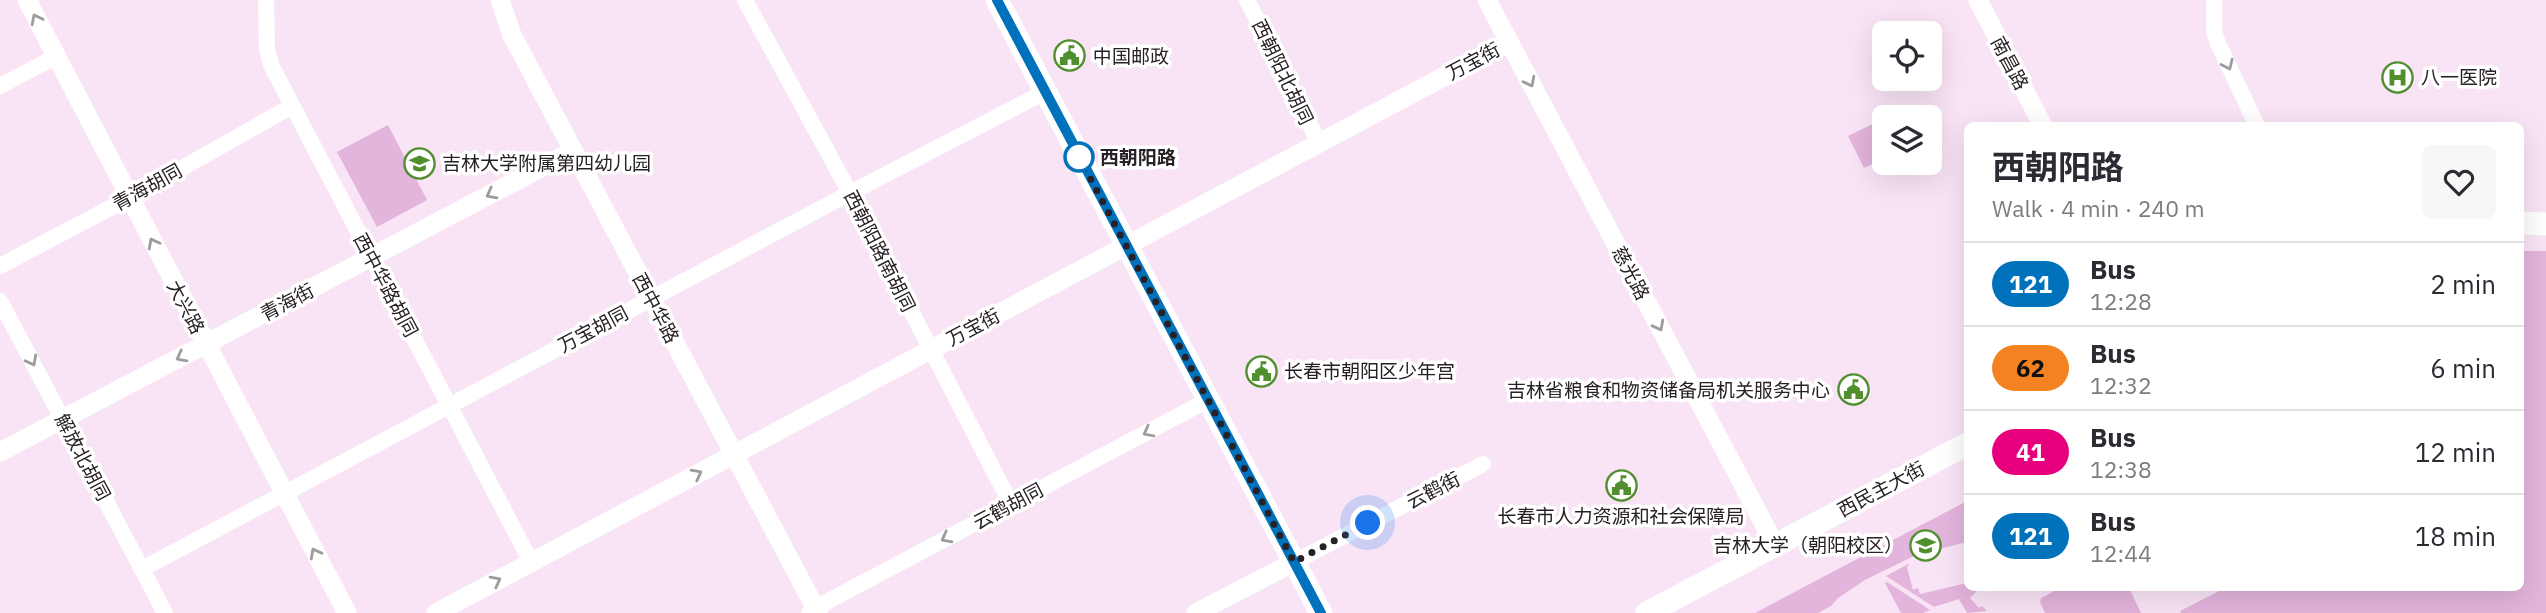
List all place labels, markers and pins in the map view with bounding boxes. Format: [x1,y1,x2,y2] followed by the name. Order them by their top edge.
[1053,39,1087,73] public building icon: 中国邮政
[1093,44,1169,68] place label: 中国邮政
[2381,60,2415,94] hospital icon: 八一医院
[2421,65,2497,89] place label: 八一医院
[1064,142,1094,172] marker: 西朝阳路
[1100,145,1176,169] place label: 西朝阳路
[402,146,436,180] school or university icon: 吉林大学附属第四幼儿园
[442,151,651,175] place label: 吉林大学附属第四幼儿园
[1244,354,1278,388] public building icon: 长春市朝阳区少年宫
[1284,359,1455,383] place label: 长春市朝阳区少年宫
[1836,373,1870,407] public building icon: 吉林省粮食和物资储备局机关服务中心
[1507,378,1830,402] place label: 吉林省粮食和物资储备局机关服务中心
[1604,468,1638,502] public building icon: 长春市人力资源和社会保障局
[1497,504,1745,528] place label: 长春市人力资源和社会保障局
[1909,528,1943,562] school or university icon: 吉林大学（朝阳校区）
[1713,533,1903,557] place label: 吉林大学（朝阳校区）

